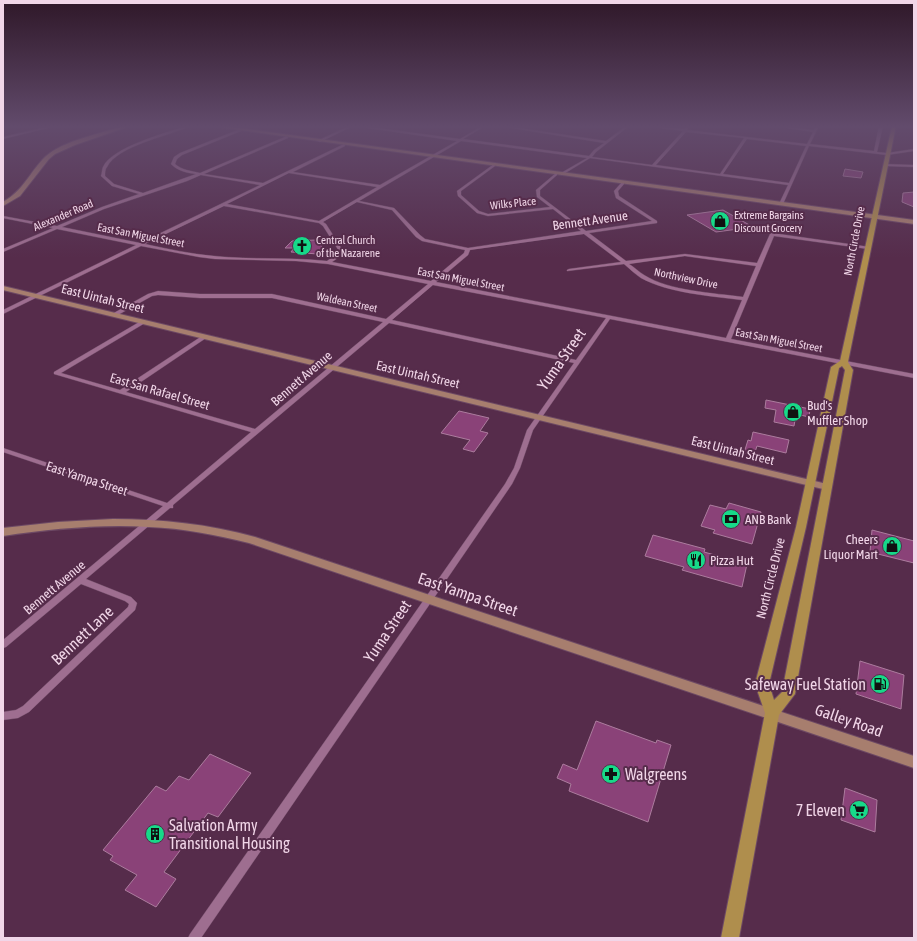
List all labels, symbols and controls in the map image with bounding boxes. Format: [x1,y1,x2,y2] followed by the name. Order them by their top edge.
[489,195,537,211] street label: Wilks Place
[31,197,95,233] street label: Alexander Road
[841,205,867,277] street label: North Circle Drive
[551,208,629,233] street label: Bennett Avenue
[734,209,804,234] place label: Extreme Bargains Discount Grocery
[709,210,731,232] shop icon: Extreme Bargains Discount Grocery
[96,221,186,249] street label: East San Miguel Street
[316,234,380,259] place label: Central Church of the Nazarene
[291,235,313,257] church icon: Central Church of the Nazarene
[416,265,506,293] street label: East San Miguel Street
[653,265,719,291] street label: Northview Drive
[60,281,146,316] street label: East Uintah Street
[315,290,379,314] street label: Waldean Street
[533,324,589,393] street label: Yuma Street
[734,326,824,354] street label: East San Miguel Street
[268,348,335,409] street label: Bennett Avenue
[375,358,461,391] street label: East Uintah Street
[108,370,212,413] street label: East San Rafael Street
[807,398,868,428] place label: Bud's Muffler Shop
[782,401,804,423] shop icon: Bud's Muffler Shop
[690,433,776,468] street label: East Uintah Street
[44,458,130,499] street label: East Yampa Street
[720,508,742,530] bank icon: ANB Bank
[745,512,791,527] place label: ANB Bank
[824,532,878,562] place label: Cheers Liquor Mart
[881,535,903,557] shop icon: Cheers Liquor Mart
[753,536,788,620] street label: North Circle Drive
[685,549,707,571] restaurant icon: Pizza Hut
[710,553,754,568] place label: Pizza Hut
[20,557,88,618] street label: Bennett Avenue
[416,569,521,621] street label: East Yampa Street
[360,596,415,666] street label: Yuma Street
[47,602,117,668] street label: Bennett Lane
[869,673,891,695] fuel station icon: Safeway Fuel Station
[745,675,866,694] place label: Safeway Fuel Station
[812,700,885,741] street label: Galley Road
[600,763,622,785] pharmacy icon: Walgreens
[625,765,687,784] place label: Walgreens
[848,799,870,821] supermarket icon: 7 Eleven
[796,801,845,819] place label: 7 Eleven
[169,816,290,853] place label: Salvation Army Transitional Housing
[144,823,166,845] building icon: Salvation Army Transitional Housing

